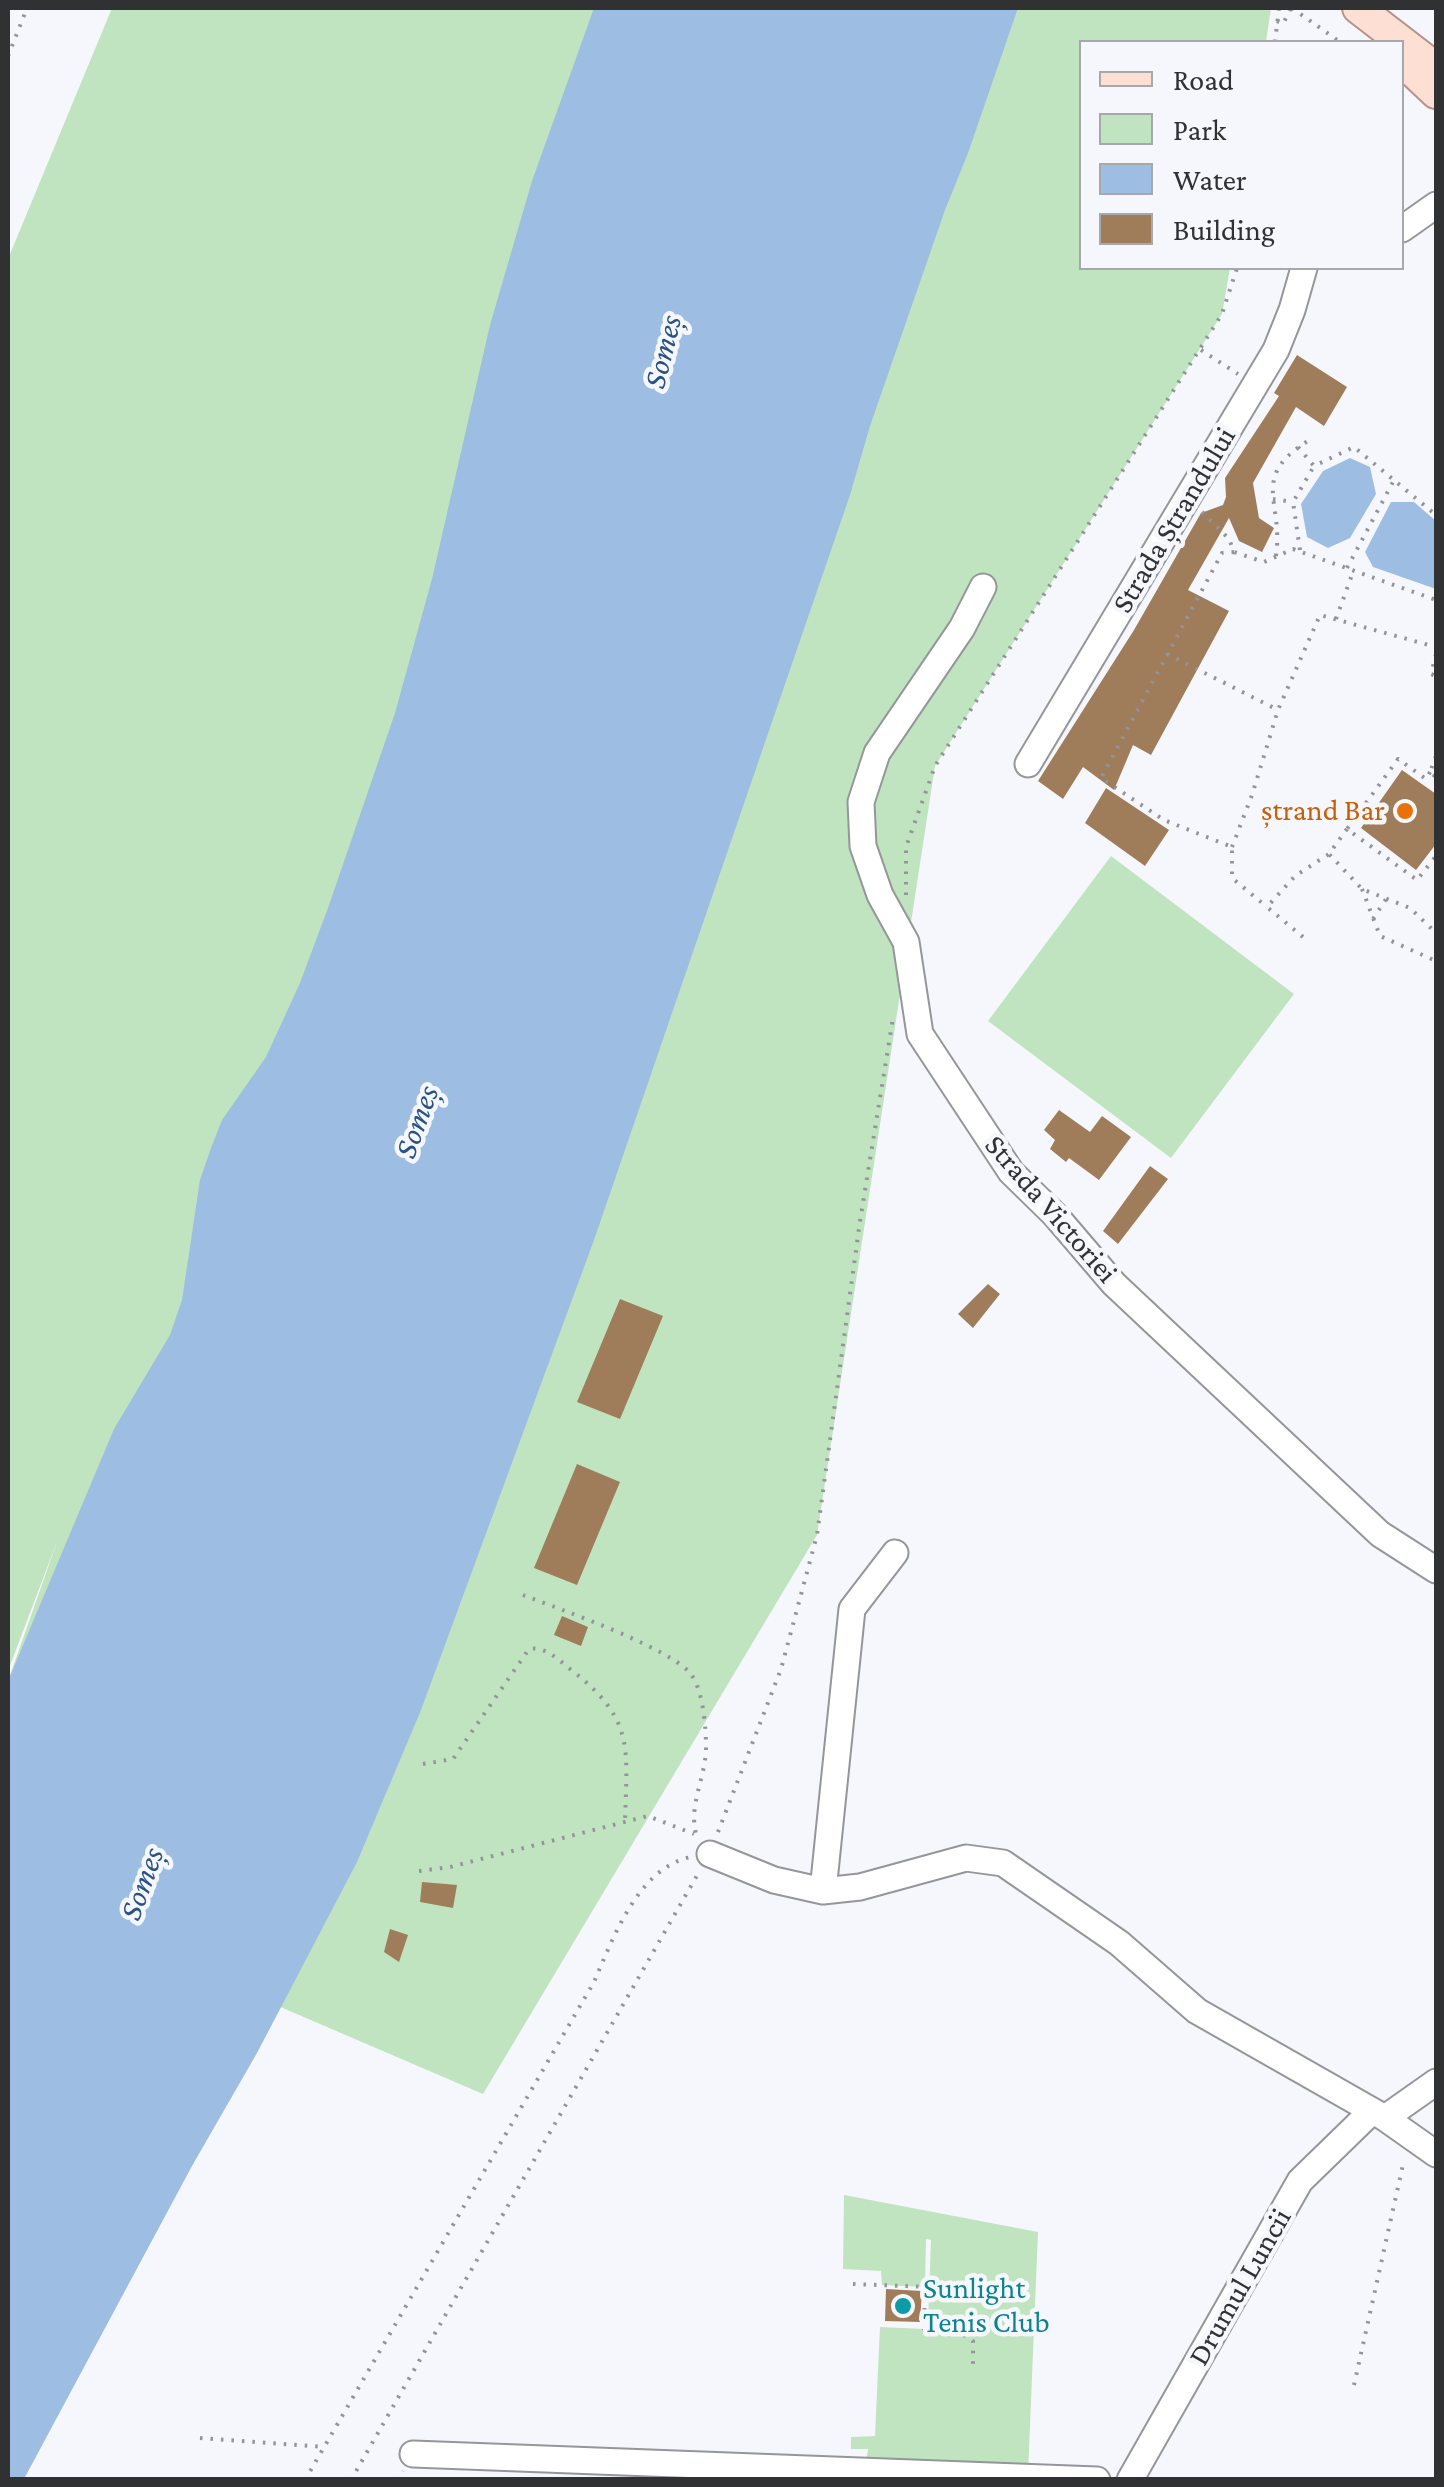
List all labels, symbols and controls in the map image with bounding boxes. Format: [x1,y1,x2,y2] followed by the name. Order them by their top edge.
[1079,40,1404,270] legend
[1173,63,1234,96] text: Road
[1173,113,1226,146] text: Park
[1173,163,1247,196] text: Water
[1173,213,1275,246] text: Building
[635,311,691,393] water label: Someș
[1104,420,1244,620] street label: Strada Ștrandului
[1261,793,1385,829] place label: ștrand Bar
[1394,800,1416,822] marker: ștrand Bar
[386,1081,448,1163] water label: Someș
[977,1128,1125,1290] street label: Strada Victoriei
[111,1843,173,1925] water label: Someș
[1181,2202,1299,2372] street label: Drumul Luncii
[923,2271,1050,2342] place label: Sunlight Tenis Club
[892,2295,914,2317] marker: Sunlight Tenis Club

